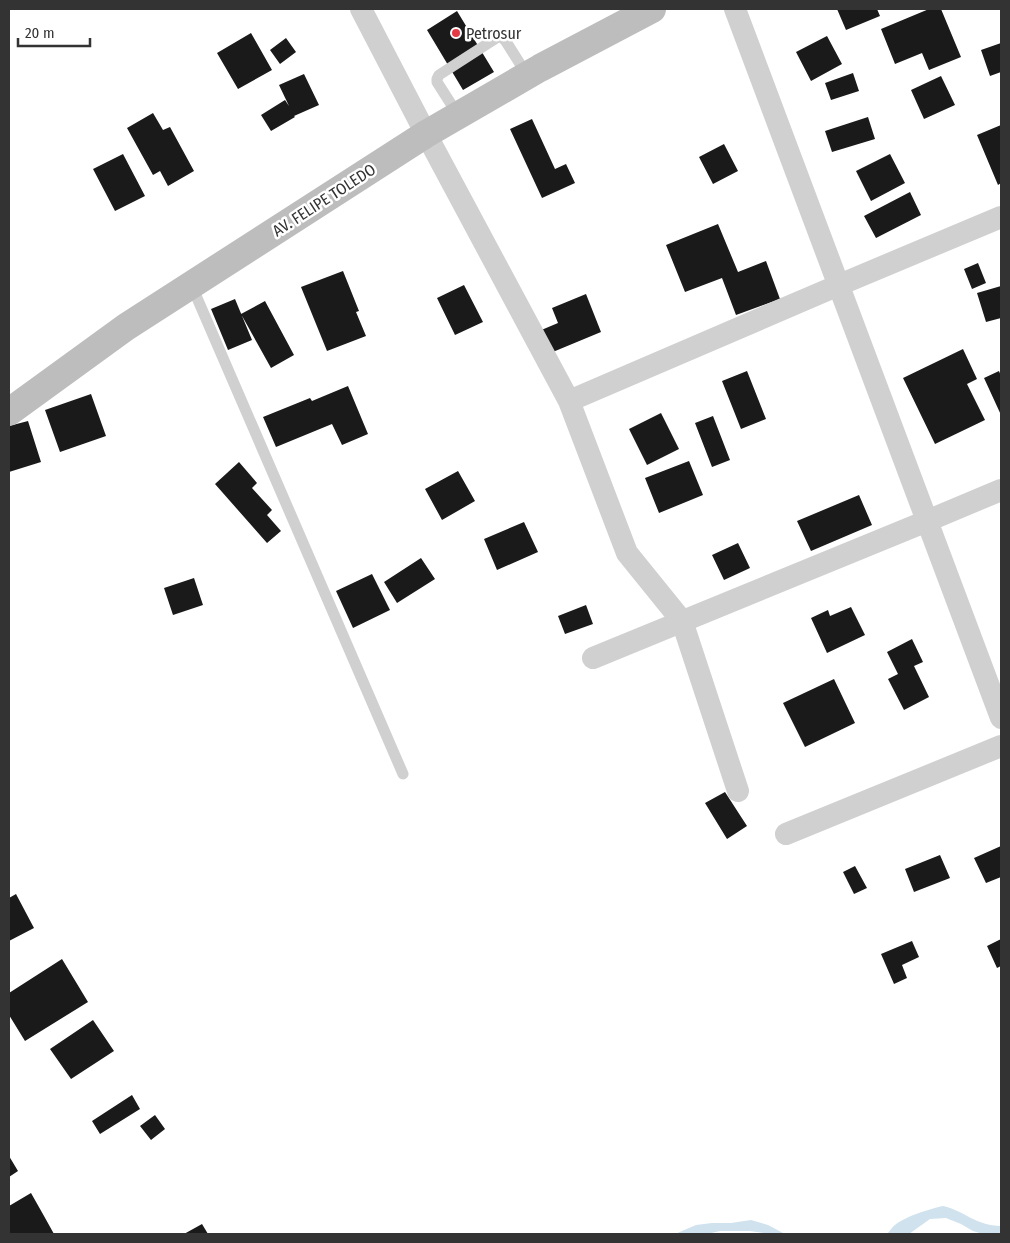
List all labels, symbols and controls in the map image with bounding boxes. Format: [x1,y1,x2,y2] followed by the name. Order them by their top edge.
[18,15,90,47] scale bar
[25,24,55,42] text: 20 m
[466,24,522,43] place label: Petrosur
[450,27,462,39] marker: Petrosur
[269,160,379,240] street label: AV. FELIPE TOLEDO

